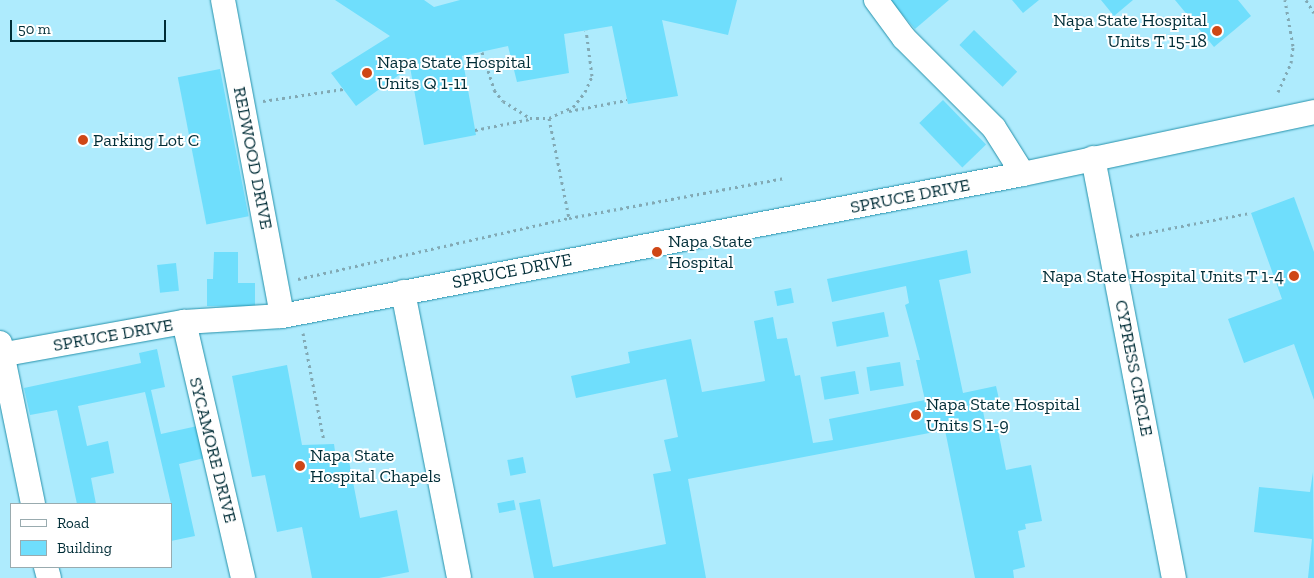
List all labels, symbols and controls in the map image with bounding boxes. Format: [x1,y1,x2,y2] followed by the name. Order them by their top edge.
[12,10,169,42] scale bar
[1053,10,1207,52] place label: Napa State Hospital Units T 15-18
[18,20,51,38] text: 50 m
[1211,25,1223,37] marker: Napa State Hospital Units T 15-18
[377,52,531,94] place label: Napa State Hospital Units Q 1-11
[361,67,373,79] marker: Napa State Hospital Units Q 1-11
[229,85,277,231] street label: REDWOOD DRIVE
[93,129,199,151] place label: Parking Lot C
[77,134,89,146] marker: Parking Lot C
[848,174,972,218] street label: SPRUCE DRIVE
[668,231,752,274] place label: Napa State Hospital
[650,245,664,259] marker: Napa State Hospital
[450,249,574,293] street label: SPRUCE DRIVE
[1042,265,1284,287] place label: Napa State Hospital Units T 1-4
[1288,270,1300,282] marker: Napa State Hospital Units T 1-4
[1110,298,1158,438] street label: CYPRESS CIRCLE
[51,314,175,356] street label: SPRUCE DRIVE
[184,375,242,525] street label: SYCAMORE DRIVE
[926,394,1080,436] place label: Napa State Hospital Units S 1-9
[910,409,922,421] marker: Napa State Hospital Units S 1-9
[310,445,441,488] place label: Napa State Hospital Chapels
[294,460,306,472] marker: Napa State Hospital Chapels
[10,503,172,568] legend
[57,514,89,532] text: Road
[57,539,112,557] text: Building

